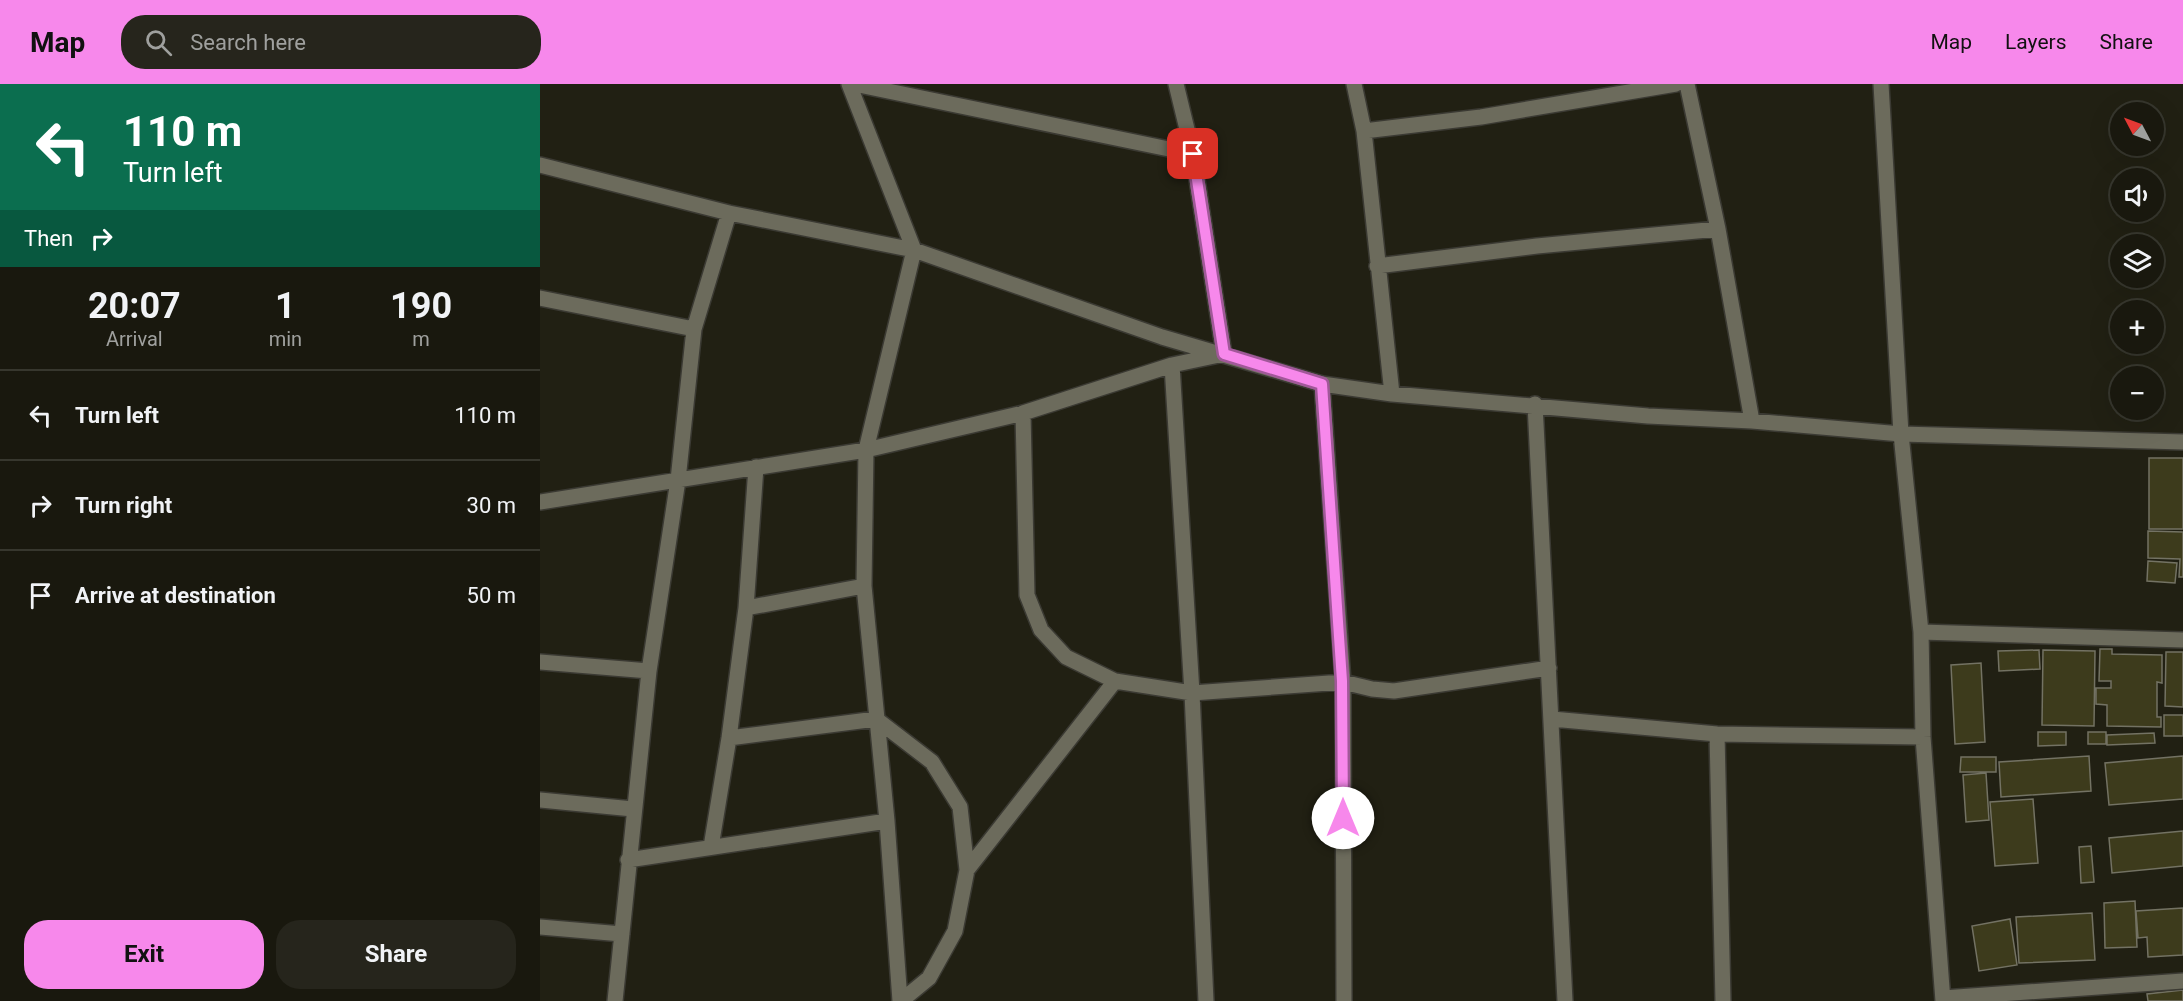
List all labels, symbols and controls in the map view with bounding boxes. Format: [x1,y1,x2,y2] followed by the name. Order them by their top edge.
[121,15,541,69] search box
[30,26,85,59] text: Map
[142,26,175,59] icon: search
[190,30,306,55] text: Search here
[1930,30,1972,54] text: Map
[2005,30,2066,54] text: Layers
[2099,30,2153,54] text: Share
[2110,102,2164,156] north arrow
[2110,102,2164,420] map controls
[123,107,242,156] text: 110 m
[24,108,102,186] icon: left
[1167,128,1218,179] pin
[1176,137,1209,170] icon: arrive
[123,157,223,189] text: Turn left
[2110,168,2164,222] button: sound
[85,222,118,255] icon: right
[24,226,73,251] text: Then
[2110,234,2164,288] button: layers
[88,285,181,327] text: 20:07
[275,285,296,327] text: 1
[390,285,452,327] text: 190
[2110,300,2164,354] button: +
[106,327,163,351] text: Arrival
[269,327,302,351] text: min
[412,327,430,351] text: m
[2110,366,2164,420] button: −
[24,399,57,432] icon: left
[75,403,159,428] text: Turn left
[454,403,516,428] text: 110 m
[24,489,57,522] icon: right
[75,493,172,518] text: Turn right
[467,493,516,518] text: 30 m
[24,579,57,612] icon: arrive
[75,583,276,608] text: Arrive at destination
[467,583,516,608] text: 50 m
[1311,786,1375,850] position arrow
[24,920,264,989] button: Exit
[276,920,516,989] button: Share

